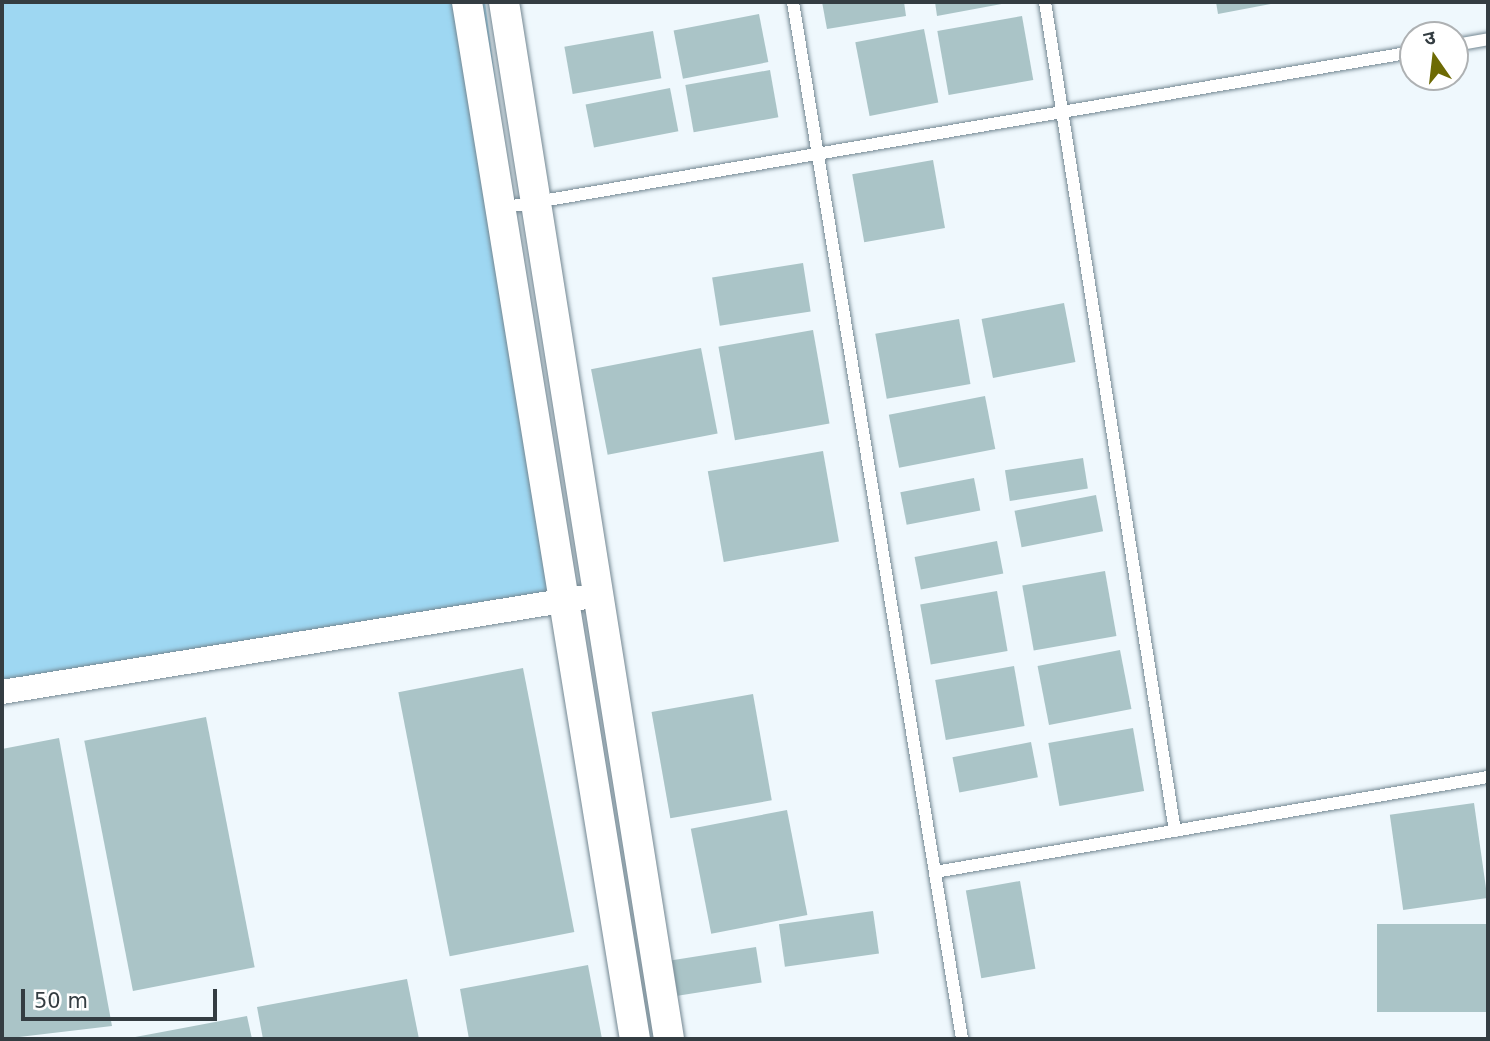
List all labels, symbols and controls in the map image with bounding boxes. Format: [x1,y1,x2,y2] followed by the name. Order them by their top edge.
[1399,21,1469,91] north arrow
[1421,26,1437,50] text: उ
[24,974,220,1018] scale bar
[34,989,88,1013] text: 50 m

